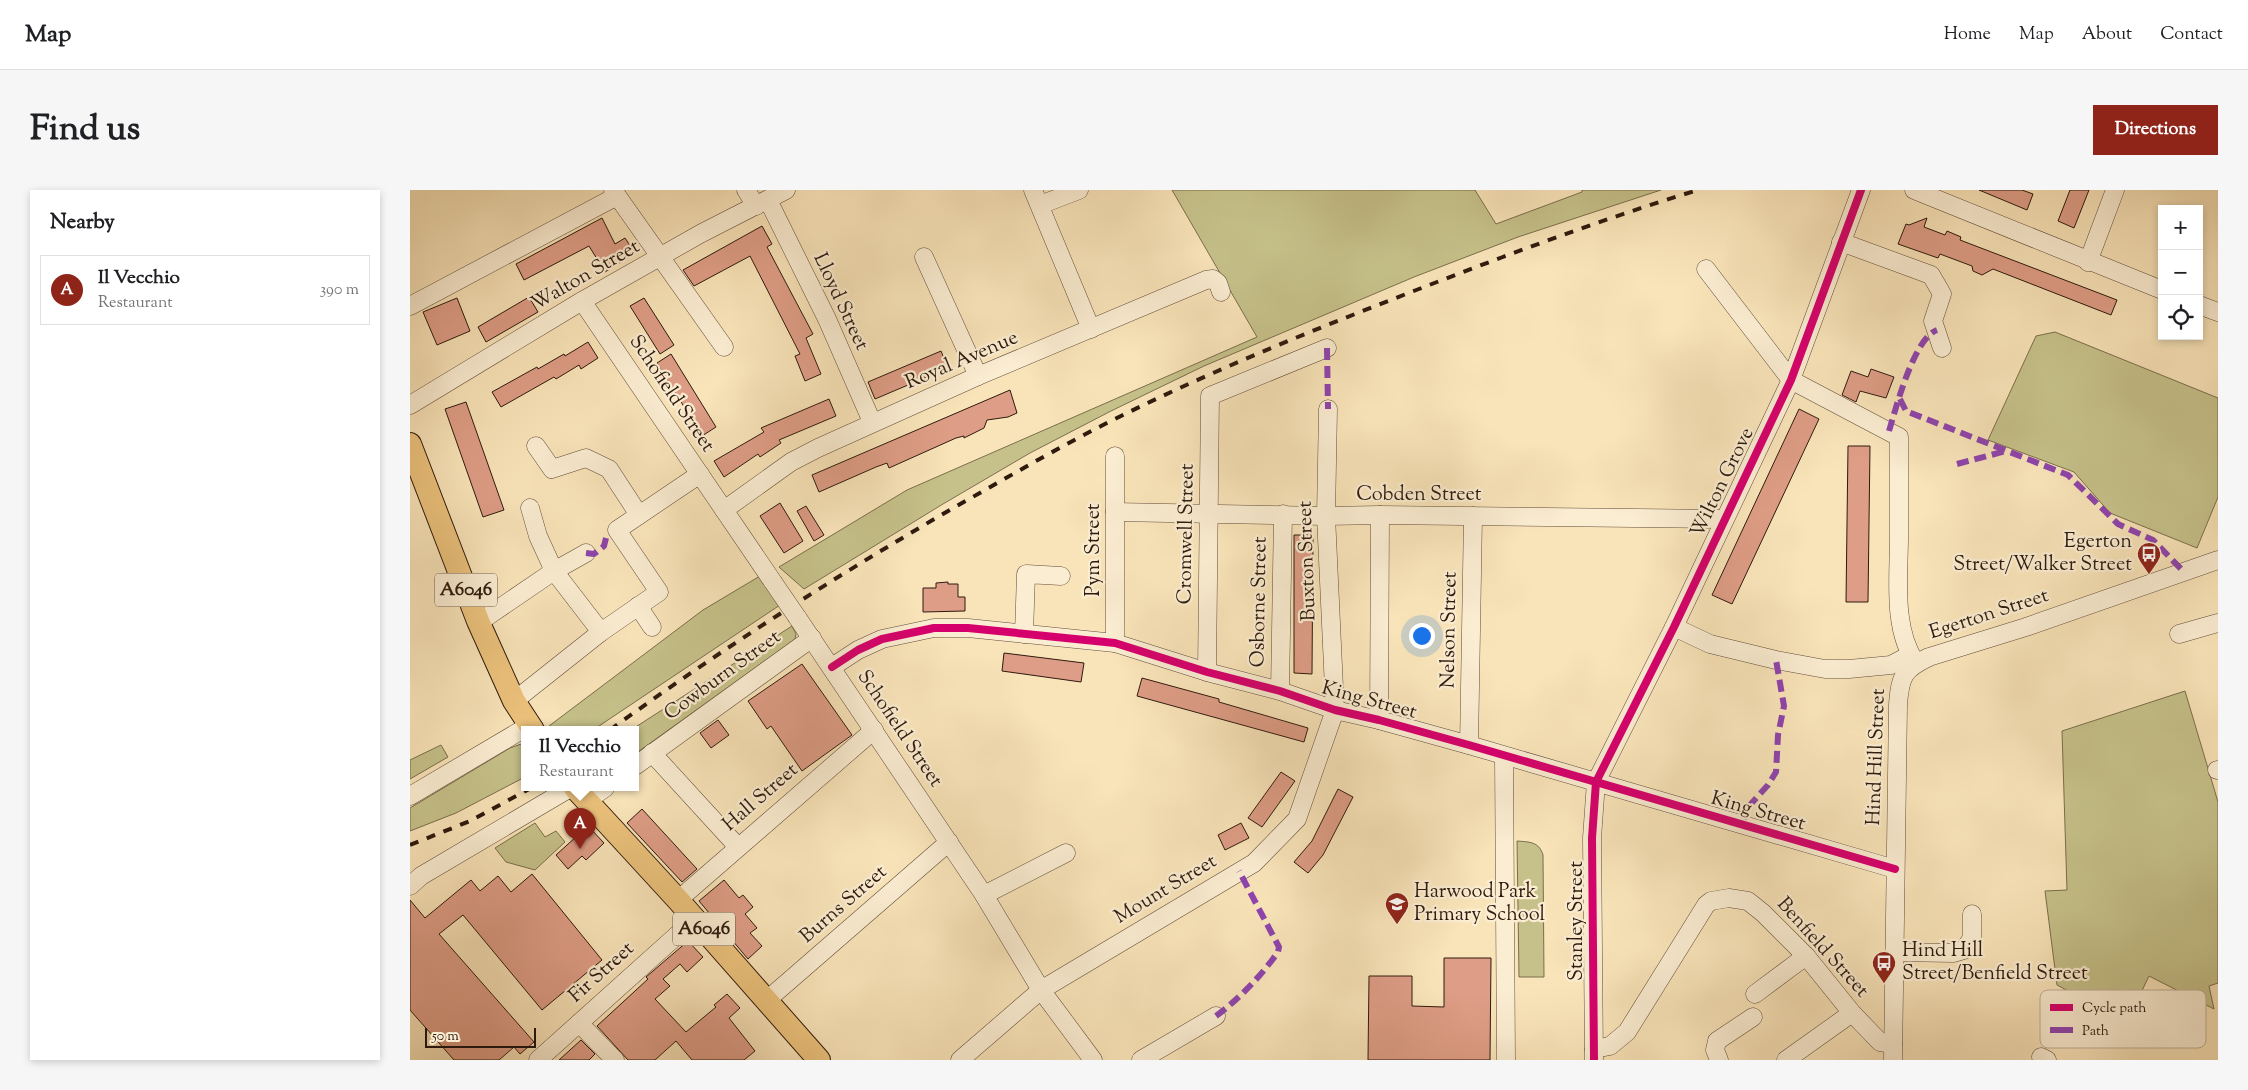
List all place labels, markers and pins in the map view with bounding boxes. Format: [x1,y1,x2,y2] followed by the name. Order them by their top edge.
[1953,528,2132,580] place label: Egerton Street/Walker Street
[2136,541,2162,575] bus stop icon: Egerton Street/Walker Street
[564,808,596,849] pin: A
[1414,878,1546,930] place label: Harwood Park Primary School
[1384,891,1410,925] school or university icon: Harwood Park Primary School
[1902,937,2088,989] place label: Hind Hill Street/Benfield Street
[1871,950,1897,984] bus stop icon: Hind Hill Street/Benfield Street

